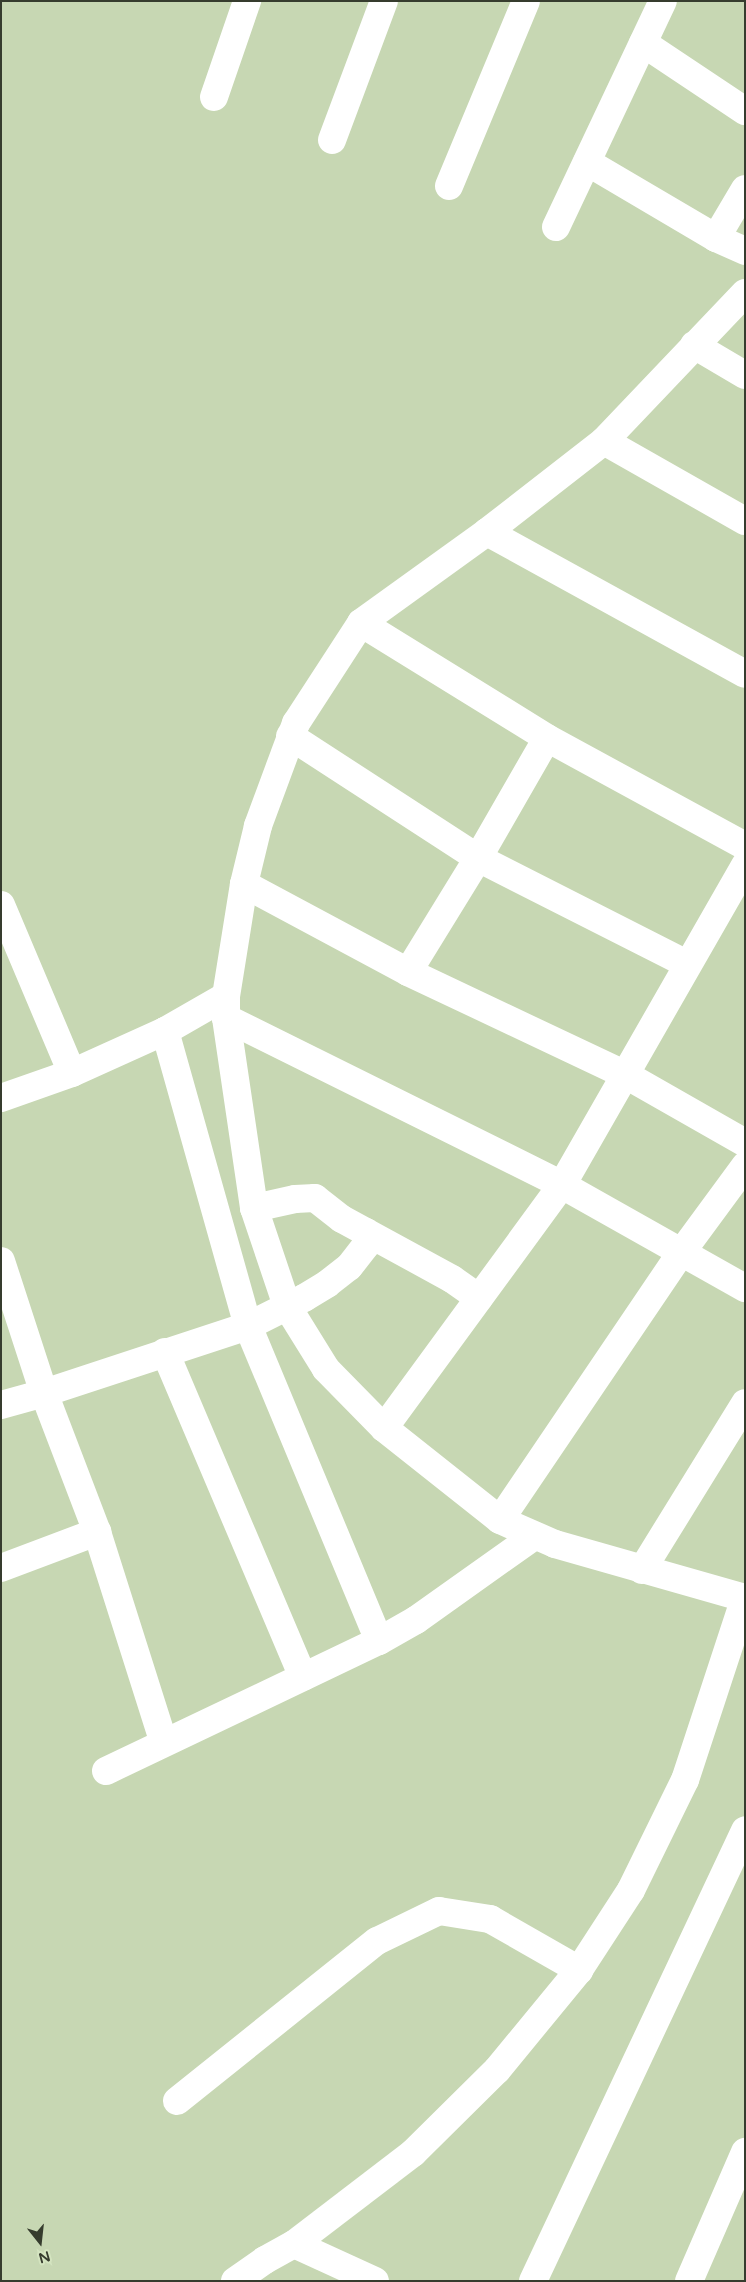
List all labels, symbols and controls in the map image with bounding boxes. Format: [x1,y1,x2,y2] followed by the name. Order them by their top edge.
[15,2217,65,2267] north arrow
[37,2247,52,2267] text: N

